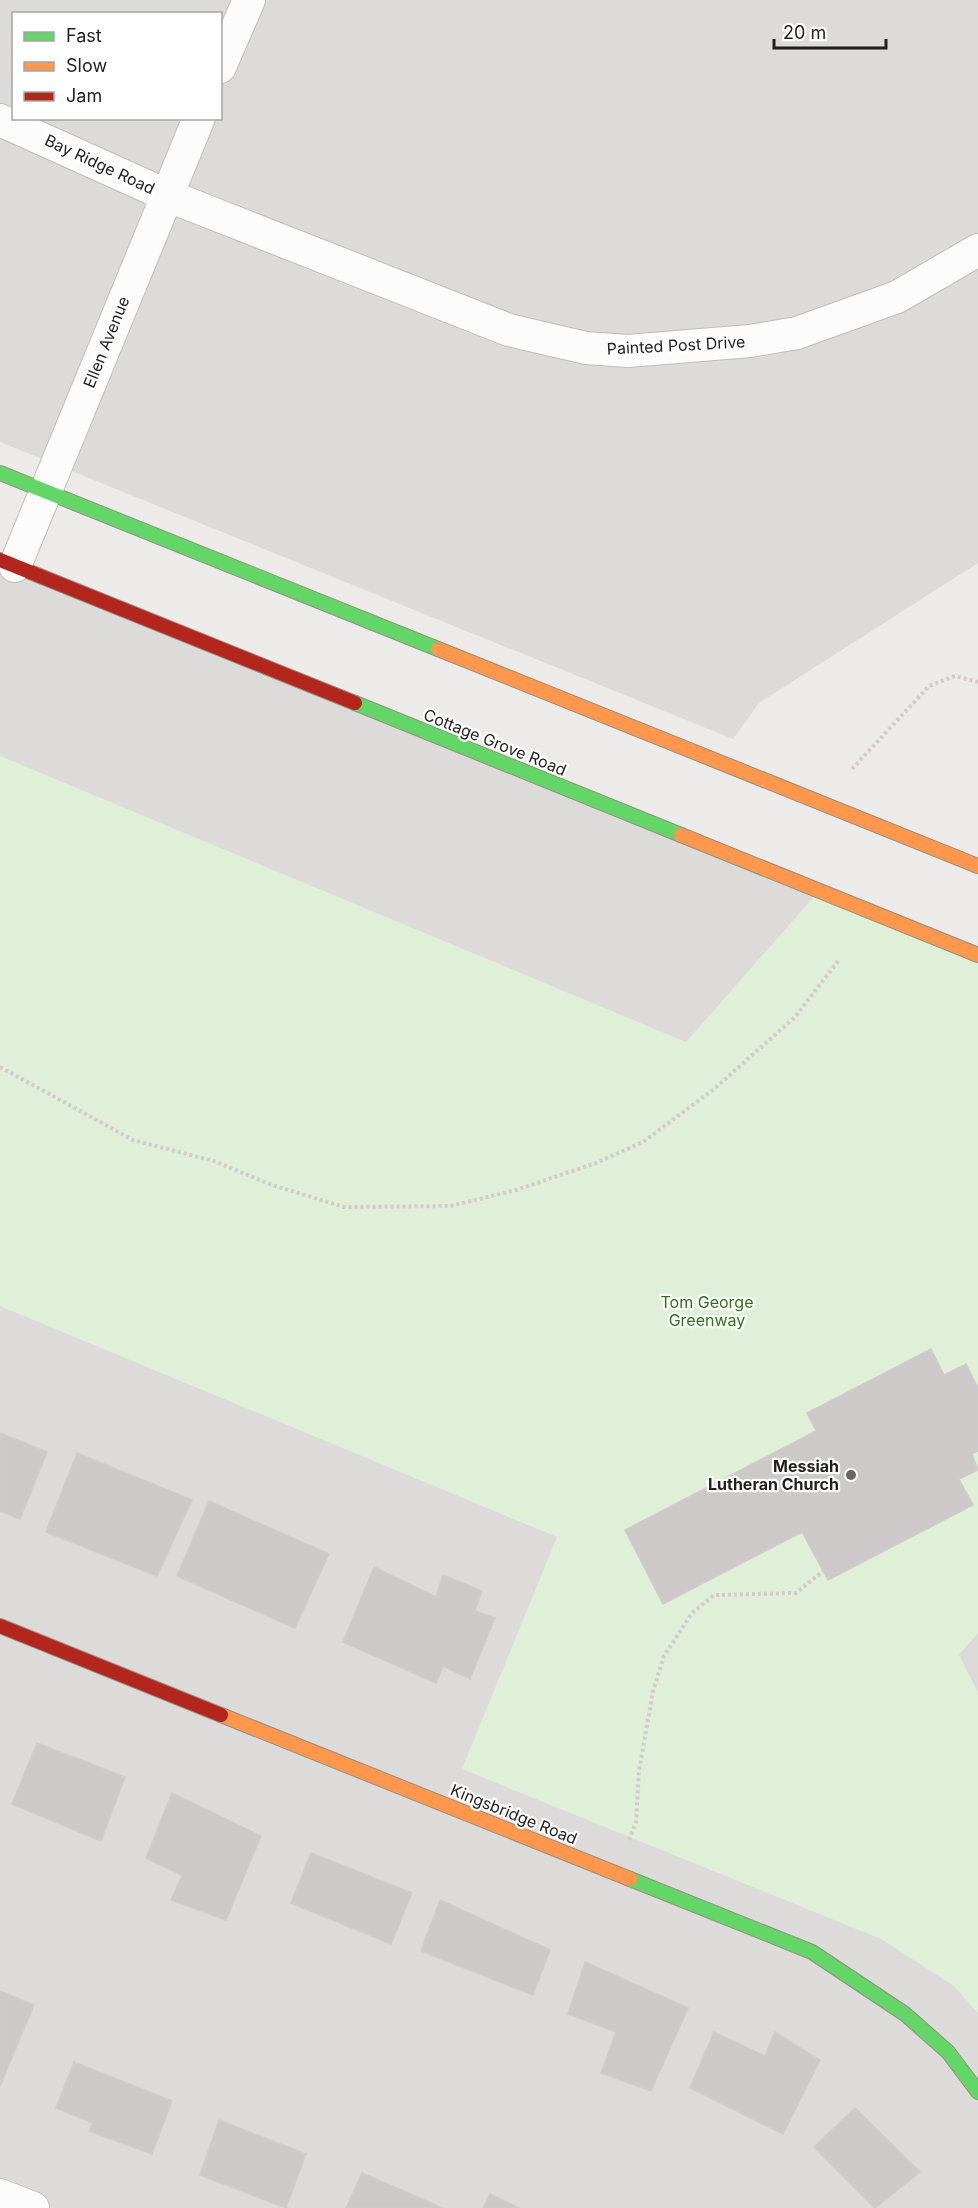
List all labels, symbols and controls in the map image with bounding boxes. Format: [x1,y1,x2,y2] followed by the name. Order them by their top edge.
[12,12,222,120] legend
[774,12,886,50] scale bar
[783,22,826,43] text: 20 m
[66,25,102,46] text: Fast
[66,55,107,76] text: Slow
[66,85,102,106] text: Jam
[42,130,158,198] street label: Bay Ridge Road
[79,293,133,391] street label: Ellen Avenue
[606,331,746,359] street label: Painted Post Drive
[421,704,569,780] street label: Cottage Grove Road
[661,1292,753,1330] park label: Tom George Greenway
[708,1456,839,1494] place label: Messiah Lutheran Church
[844,1468,858,1482] marker: Messiah Lutheran Church
[448,1780,580,1848] street label: Kingsbridge Road

